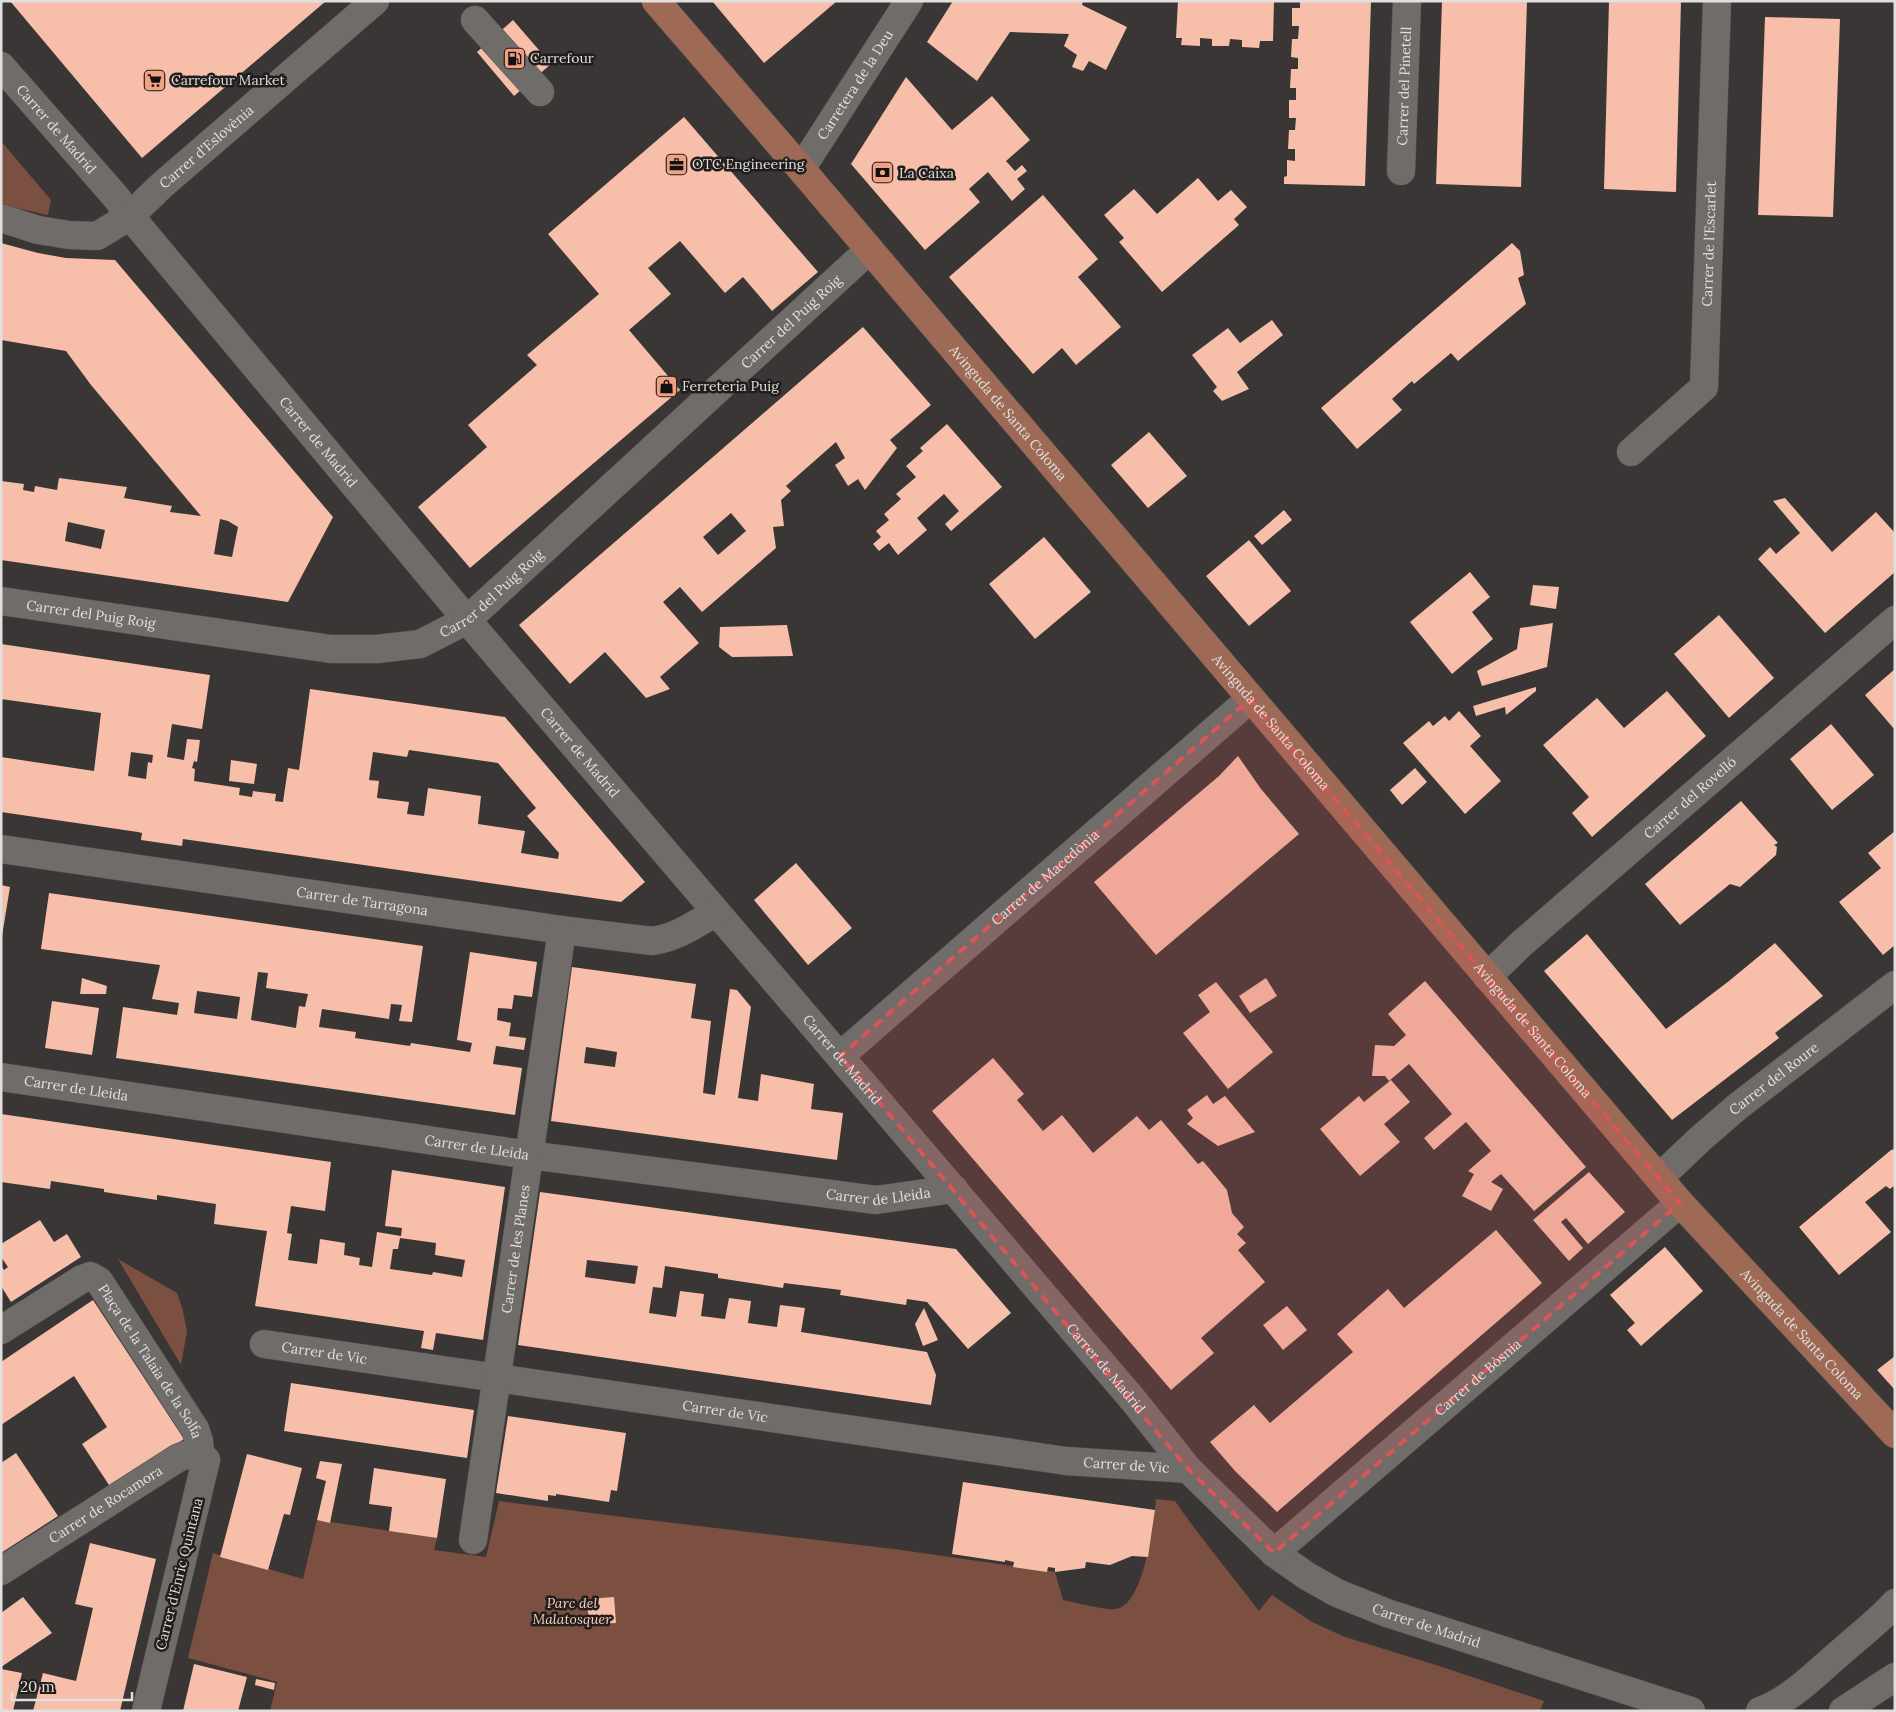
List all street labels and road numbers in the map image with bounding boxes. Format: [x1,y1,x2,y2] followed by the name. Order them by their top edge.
[813,26,897,143] street label: Carretera de la Deu
[1393,26,1415,146] street label: Carrer del Pinetell
[12,81,100,178] street label: Carrer de Madrid
[155,101,257,193] street label: Carrer d'Eslovènia
[1698,180,1720,307] street label: Carrer de l'Escarlet
[737,271,845,373] street label: Carrer del Puig Roig
[945,340,1071,485] street label: Avinguda de Santa Coloma
[275,393,361,491] street label: Carrer de Madrid
[436,545,547,642] street label: Carrer del Puig Roig
[25,596,157,632] street label: Carrer del Puig Roig
[1208,650,1334,794] street label: Avinguda de Santa Coloma
[536,704,624,801] street label: Carrer de Madrid
[1640,752,1740,843] street label: Carrer del Rovelló
[987,826,1103,929] street label: Carrer de Macedònia
[295,883,429,920] street label: Carrer de Tarragona
[1469,958,1596,1102] street label: Avinguda de Santa Coloma
[799,1011,886,1108] street label: Carrer de Madrid
[1725,1038,1823,1119] street label: Carrer del Roure
[23,1072,129,1105] street label: Carrer de Lleida
[424,1131,530,1164] street label: Carrer de Lleida
[825,1183,932,1209] street label: Carrer de Lleida
[497,1184,534,1315] street label: Carrer de les Planes
[1736,1264,1867,1403] street label: Avinguda de Santa Coloma
[94,1281,206,1441] street label: Plaça de la Talaia de la Solfa
[1063,1319,1149,1417] street label: Carrer de Madrid
[1431,1335,1525,1420] street label: Carrer de Bòsnia
[280,1338,368,1368] street label: Carrer de Vic
[681,1396,769,1426] street label: Carrer de Vic
[1083,1453,1170,1477] street label: Carrer de Vic
[45,1461,166,1547] street label: Carrer de Rocamora
[151,1496,207,1652] street label: Carrer d'Enric Quintana
[1370,1599,1483,1652] street label: Carrer de Madrid

